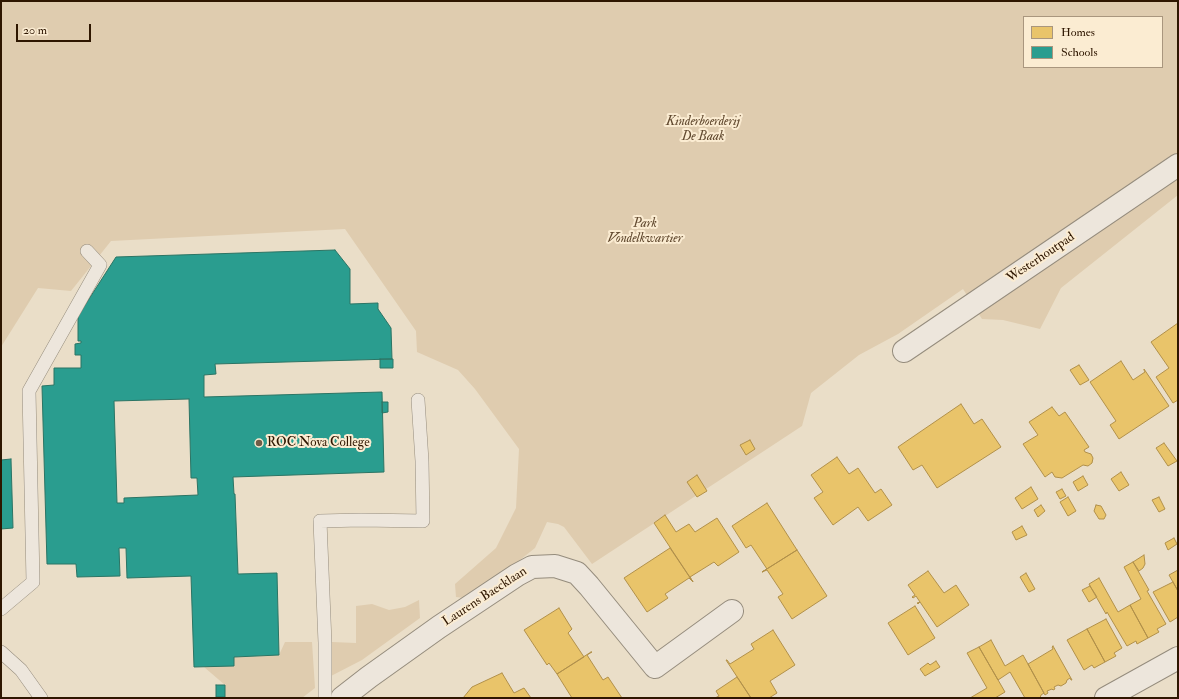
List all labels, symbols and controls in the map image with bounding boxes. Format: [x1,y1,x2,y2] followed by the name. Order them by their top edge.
[18,16,93,42] scale bar
[1023,16,1163,68] legend
[23,23,47,38] text: 20 m
[1061,25,1095,40] text: Homes
[1061,45,1098,60] text: Schools
[666,114,740,145] park label: Kinderboerderij De Baak
[607,216,683,247] park label: Park Vondelkwartier
[1004,230,1078,286] street label: Westerhoutpad
[267,435,370,451] place label: ROC Nova College
[254,438,264,448] marker: ROC Nova College
[440,564,530,630] street label: Laurens Baecklaan

